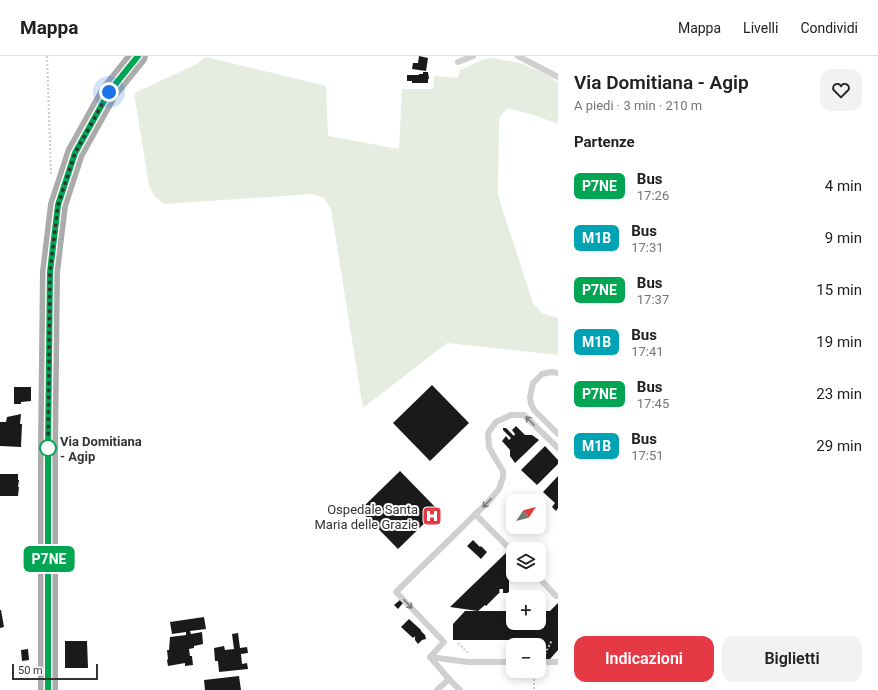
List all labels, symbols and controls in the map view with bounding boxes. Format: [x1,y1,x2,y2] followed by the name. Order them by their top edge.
[20,16,78,39] text: Mappa
[678,20,721,36] text: Mappa
[743,20,778,36] text: Livelli
[800,20,858,36] text: Condividi
[820,69,862,111] button: heart
[574,71,749,94] text: Via Domitiana - Agip
[99,82,119,102] your location
[574,98,702,113] text: A piedi · 3 min · 210 m
[574,133,635,151] text: Partenze
[637,170,663,188] text: Bus
[825,177,862,195] text: 4 min
[582,178,617,194] text: P7NE
[637,188,669,203] text: 17:26
[631,222,657,240] text: Bus
[825,229,862,247] text: 9 min
[582,230,611,246] text: M1B
[631,240,664,255] text: 17:31
[637,274,663,292] text: Bus
[816,281,862,299] text: 15 min
[582,282,617,298] text: P7NE
[637,292,669,307] text: 17:37
[631,326,657,344] text: Bus
[816,333,862,351] text: 19 min
[582,334,611,350] text: M1B
[631,344,664,359] text: 17:41
[637,378,663,396] text: Bus
[816,385,862,403] text: 23 min
[582,386,617,402] text: P7NE
[637,396,669,411] text: 17:45
[525,416,535,426] one-way arrow
[631,430,657,448] text: Bus
[60,434,142,464] place label: Via Domitiana - Agip
[816,437,862,455] text: 29 min
[582,438,611,454] text: M1B
[39,439,57,457] marker: Via Domitiana - Agip
[631,448,664,463] text: 17:51
[506,494,546,534] north arrow
[506,494,546,678] map controls
[482,498,491,508] one-way arrow
[314,502,418,532] place label: Ospedale Santa Maria delle Grazie
[421,505,443,527] hospital icon: Ospedale Santa Maria delle Grazie
[506,542,546,582] button: layers
[21,546,77,572] line badge: P7NE
[32,551,66,567] text: P7NE
[506,590,546,630] button: +
[403,599,413,609] one-way arrow
[574,636,714,682] button: Indicazioni
[722,636,862,682] button: Biglietti
[506,638,546,678] button: −
[12,662,98,681] scale bar
[18,664,43,677] text: 50 m

